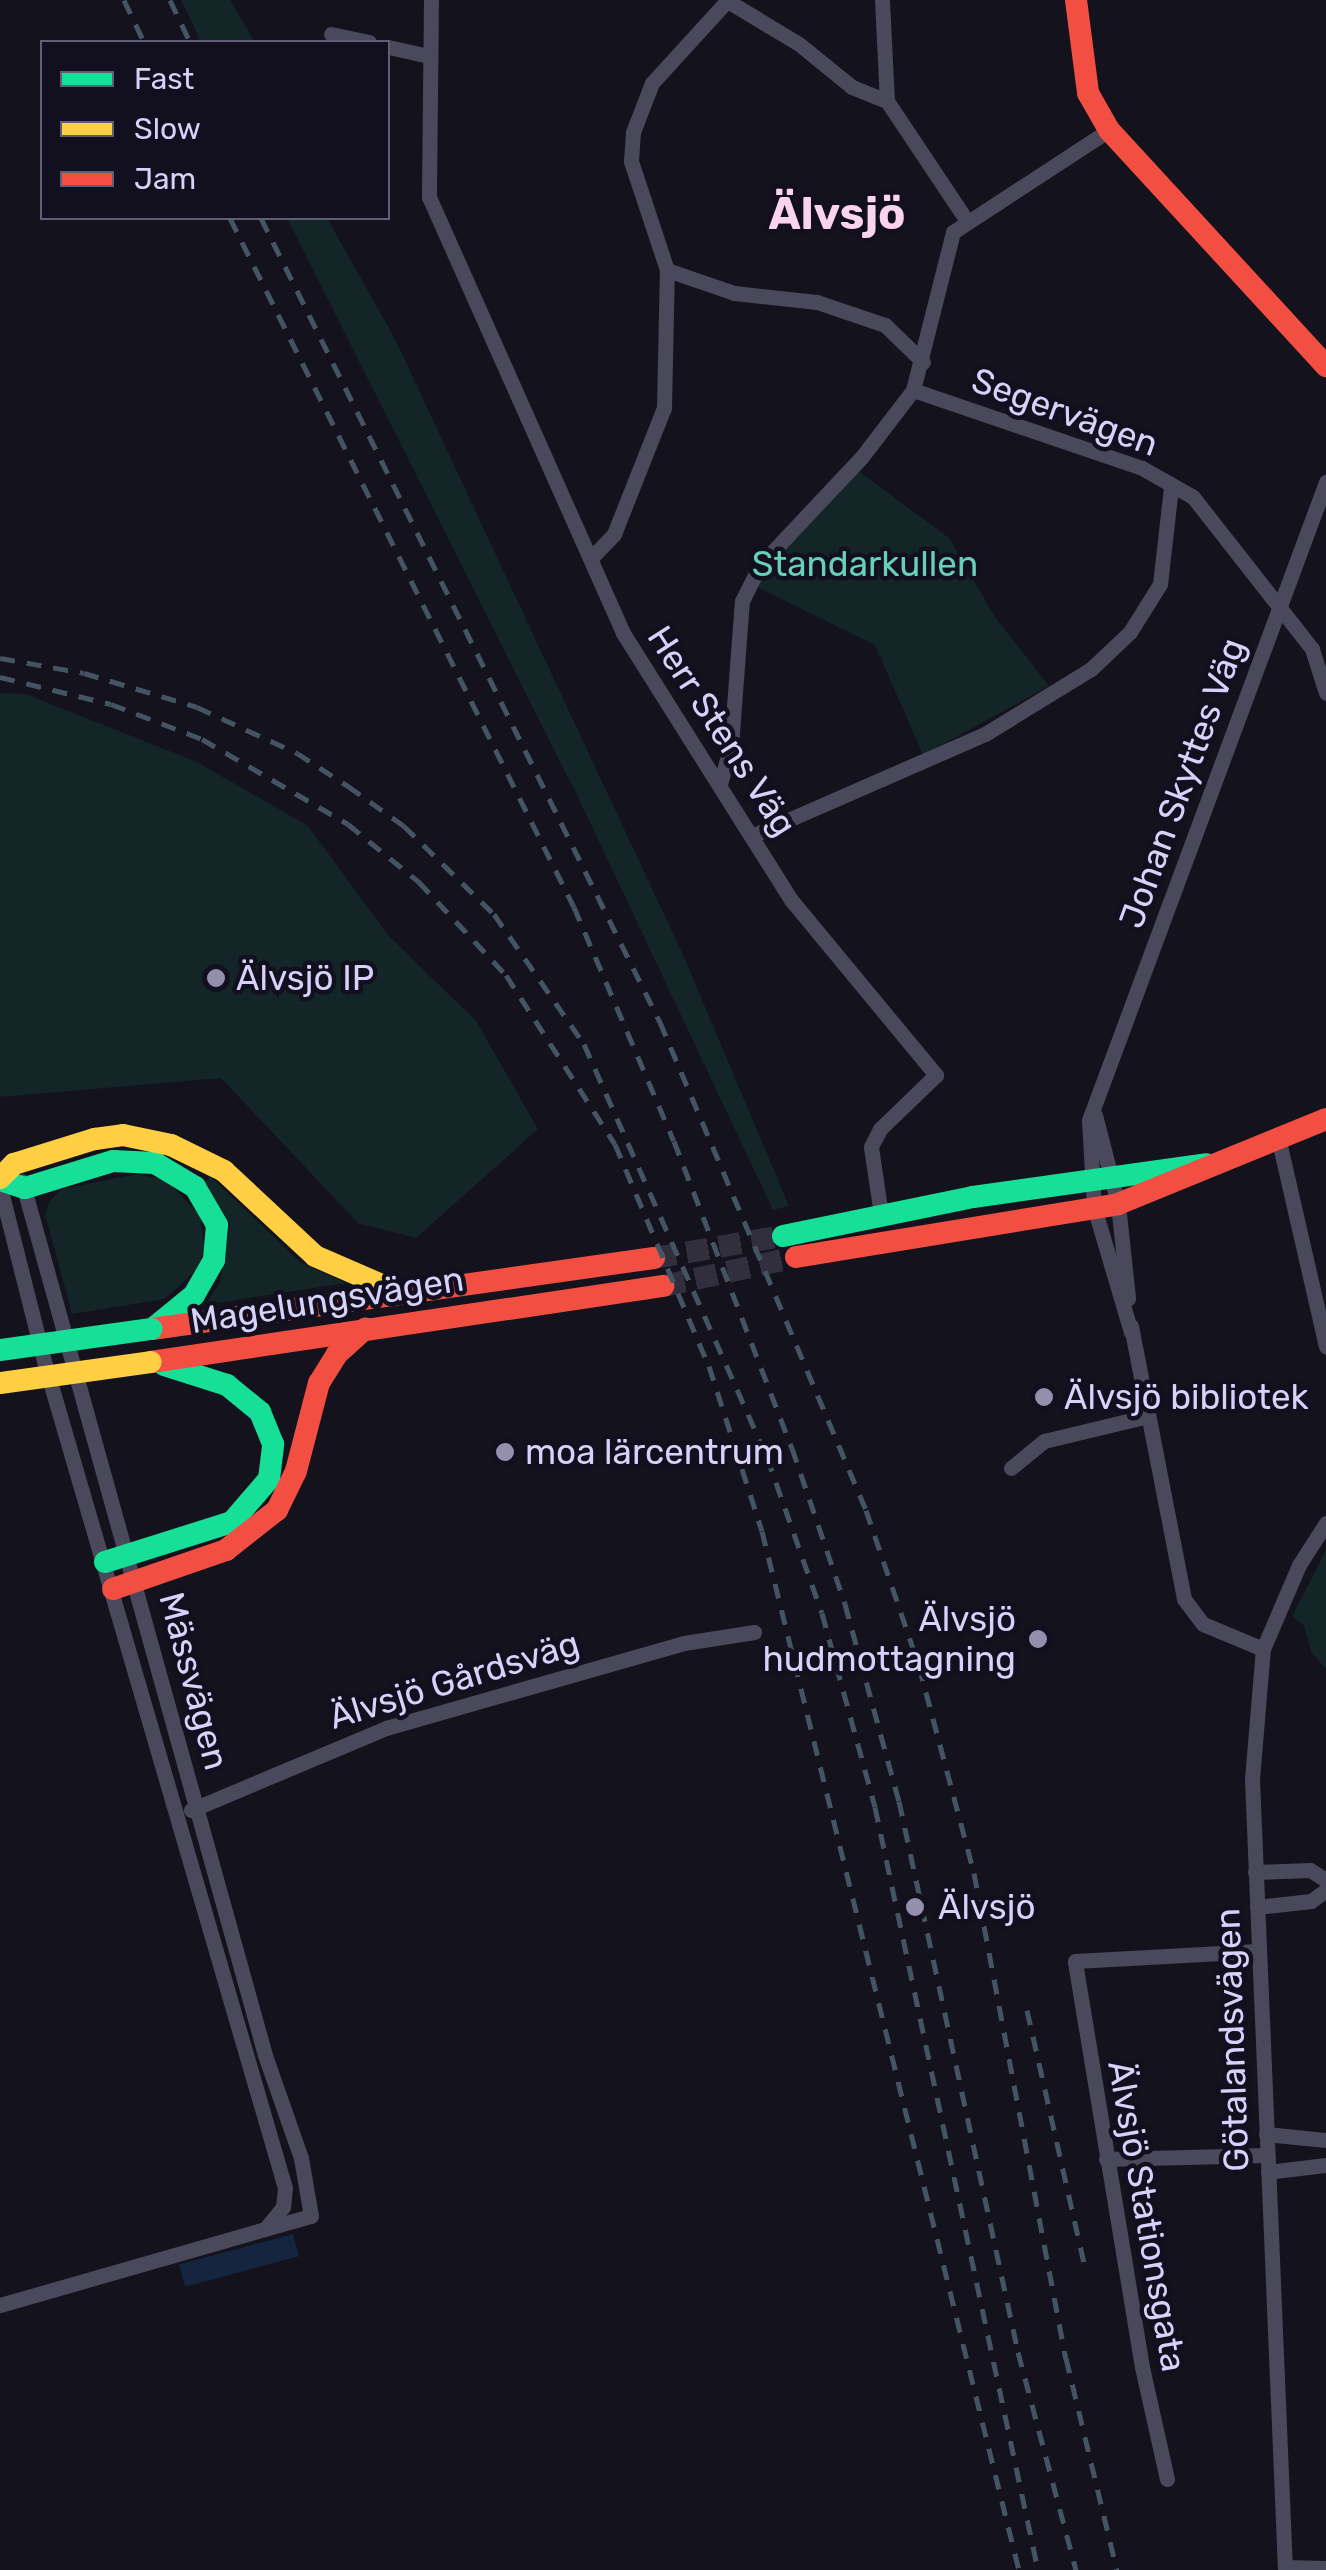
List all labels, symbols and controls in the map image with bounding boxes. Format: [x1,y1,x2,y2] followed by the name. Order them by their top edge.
[40,40,390,220] legend
[134,61,194,97] text: Fast
[134,111,201,147] text: Slow
[134,161,196,197] text: Jam
[768,187,906,241] district label: Älvsjö
[966,359,1164,465] street label: Segervägen
[752,543,978,585] park label: Standarkullen
[638,617,806,845] street label: Herr Stens Väg
[1110,632,1254,934] street label: Johan Skyttes Väg
[236,957,374,999] place label: Älvsjö IP
[205,967,227,989] marker: Älvsjö IP
[187,1258,467,1342] street label: Magelungsvägen
[1064,1376,1309,1418] place label: Älvsjö bibliotek
[1033,1386,1055,1408] marker: Älvsjö bibliotek
[525,1431,784,1473] place label: moa lärcentrum
[494,1441,516,1463] marker: moa lärcentrum
[150,1588,238,1774] street label: Mässvägen
[762,1598,1016,1680] place label: Älvsjö hudmottagning
[324,1622,584,1738] street label: Älvsjö Gårdsväg
[1025,1626,1051,1652] marker: Älvsjö hudmottagning
[938,1886,1036,1928] place label: Älvsjö
[902,1894,928,1920] marker: Älvsjö
[1206,1908,1258,2172] street label: Götalandsvägen
[1099,2057,1195,2375] street label: Älvsjö Stationsgata

